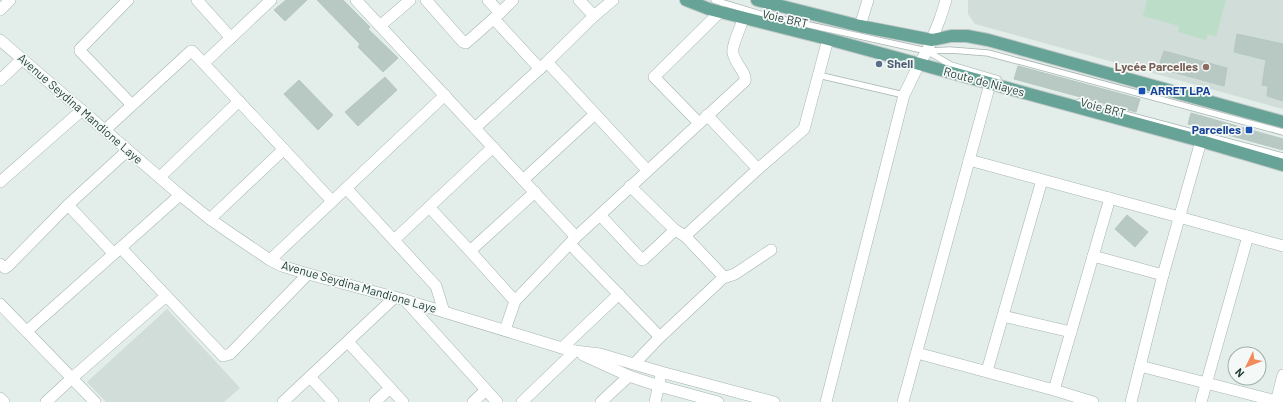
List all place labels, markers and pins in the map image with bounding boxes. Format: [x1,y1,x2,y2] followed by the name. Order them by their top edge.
[887,56,913,70] place label: Shell
[874,59,884,69] marker: Shell
[1115,59,1198,73] place label: Lycée Parcelles
[1201,62,1211,72] marker: Lycée Parcelles
[1150,83,1211,97] place label: ARRET LPA
[1137,86,1147,96] marker: ARRET LPA
[1192,122,1241,136] place label: Parcelles
[1244,125,1254,135] marker: Parcelles

